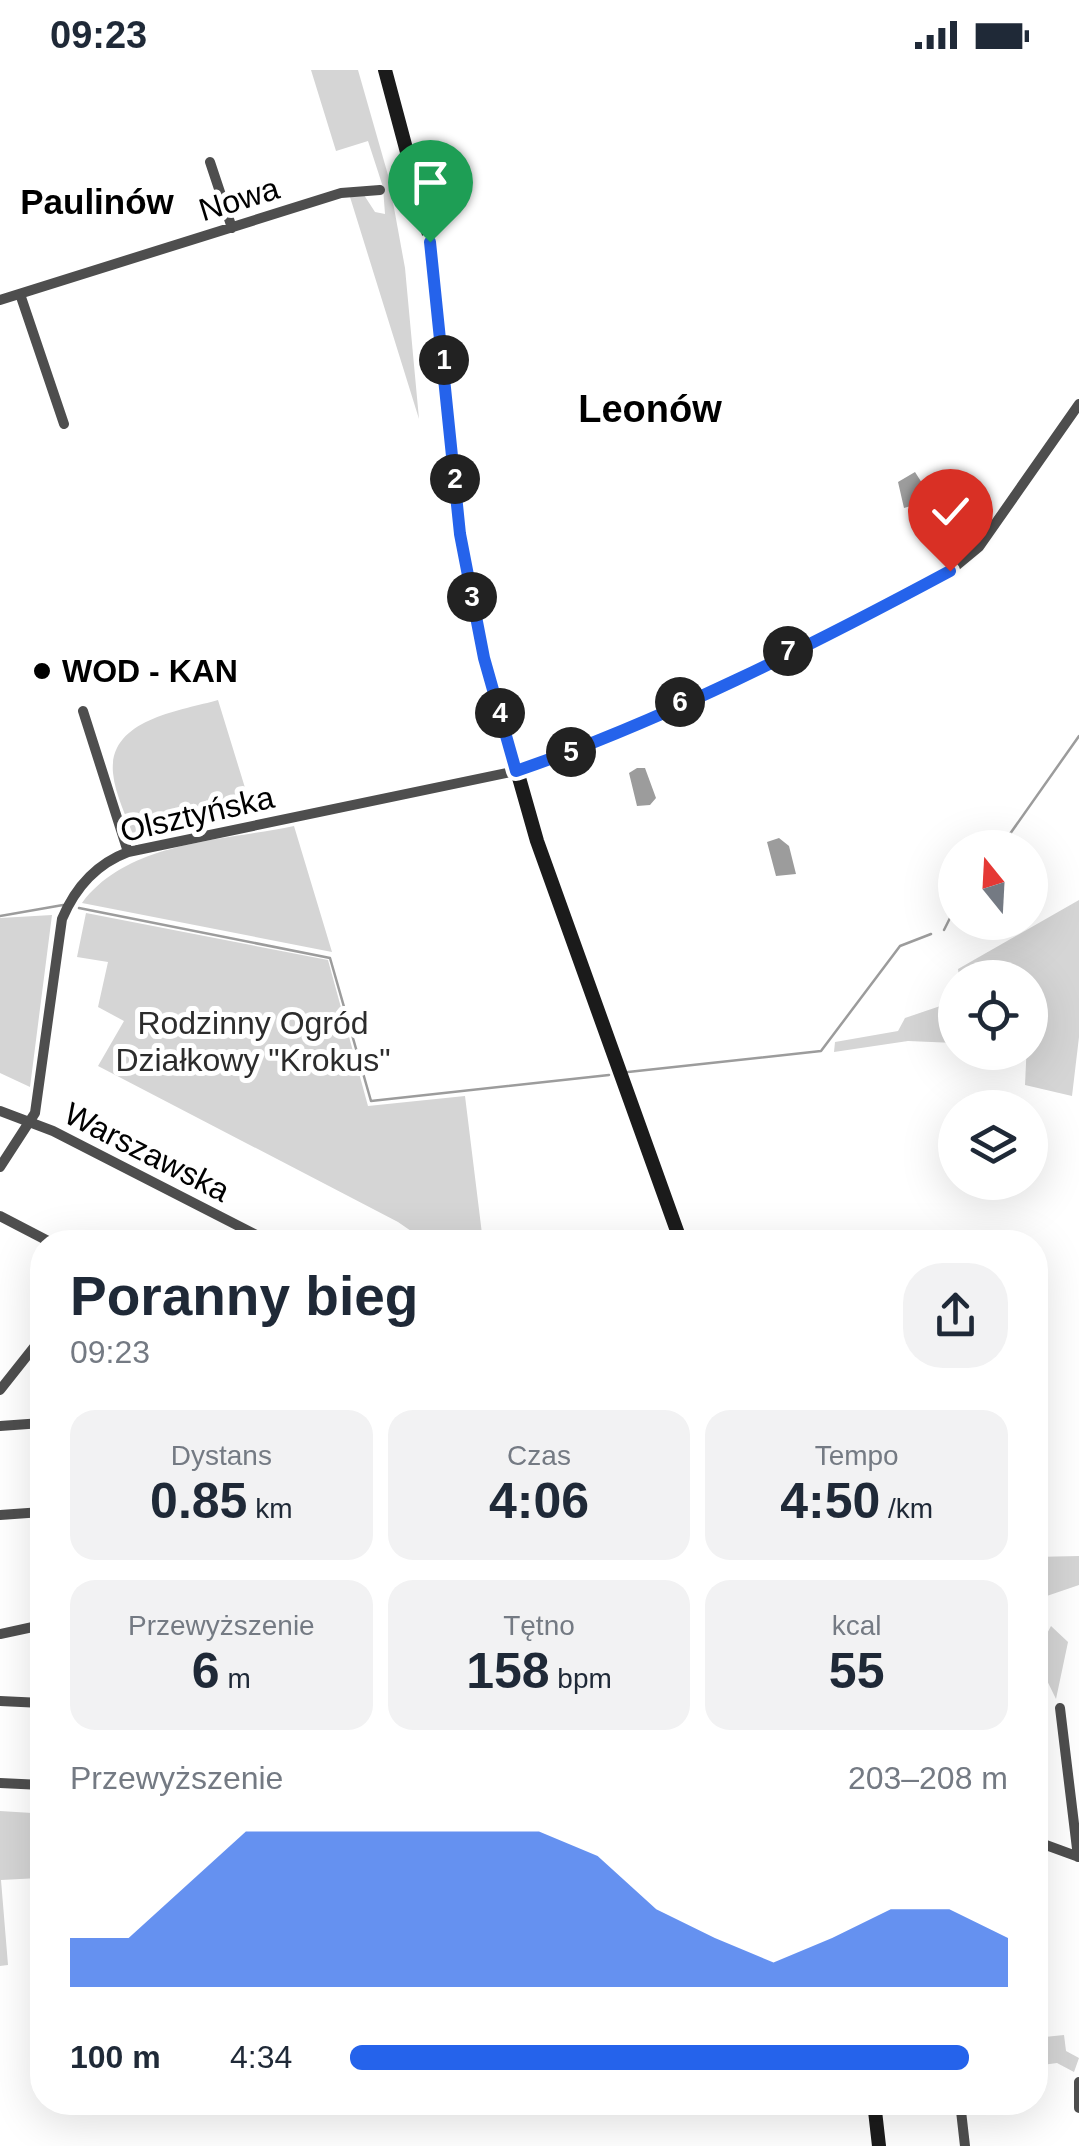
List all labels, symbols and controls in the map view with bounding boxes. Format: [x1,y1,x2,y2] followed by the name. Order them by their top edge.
[50,14,147,56] text: 09:23
[388,140,473,243] pin
[403,155,458,210] icon: arrive
[195,170,284,228] street label: Nowa
[20,182,175,221] district label: Paulinów
[419,335,469,385] pin: 1
[436,344,452,375] text: 1
[578,388,722,430] district label: Leonów
[430,454,480,504] pin: 2
[447,463,463,494] text: 2
[908,469,993,572] pin
[923,484,978,539] icon: check
[447,572,497,622] pin: 3
[464,581,480,612] text: 3
[763,626,813,676] pin: 7
[780,635,796,666] text: 7
[62,653,238,689] place label: WOD - KAN
[31,660,53,682] marker: WOD - KAN
[655,677,705,727] pin: 6
[672,686,688,717] text: 6
[475,688,525,738] pin: 4
[492,697,508,728] text: 4
[546,727,596,777] pin: 5
[563,736,579,767] text: 5
[117,779,277,849] street label: Olsztyńska
[938,830,1048,940] north arrow
[938,830,1048,1200] map controls
[938,960,1048,1070] button: locate
[115,1005,391,1078] park label: Rodzinny Ogród Działkowy "Krokus"
[938,1090,1048,1200] button: layers
[59,1095,236,1209] street label: Warszawska
[903,1263,1008,1368] button: share
[70,1265,418,1327] text: Poranny bieg
[70,1334,150,1370] text: 09:23
[171,1440,272,1471] text: Dystans
[507,1440,571,1471] text: Czas
[815,1440,899,1471] text: Tempo
[150,1473,247,1529] text: 0.85
[489,1473,589,1529] text: 4:06
[780,1473,880,1529] text: 4:50
[247,1493,293,1524] text: km
[880,1493,933,1524] text: /km
[128,1610,315,1641] text: Przewyższenie
[503,1610,575,1641] text: Tętno
[832,1610,882,1641] text: kcal
[192,1643,220,1699] text: 6
[466,1643,550,1699] text: 158
[829,1643,884,1699] text: 55
[220,1663,251,1694] text: m
[550,1663,612,1694] text: bpm
[70,1760,283,1796] text: Przewyższenie
[848,1760,1008,1796] text: 203–208 m
[70,2039,161,2075] text: 100 m
[230,2039,292,2075] text: 4:34

